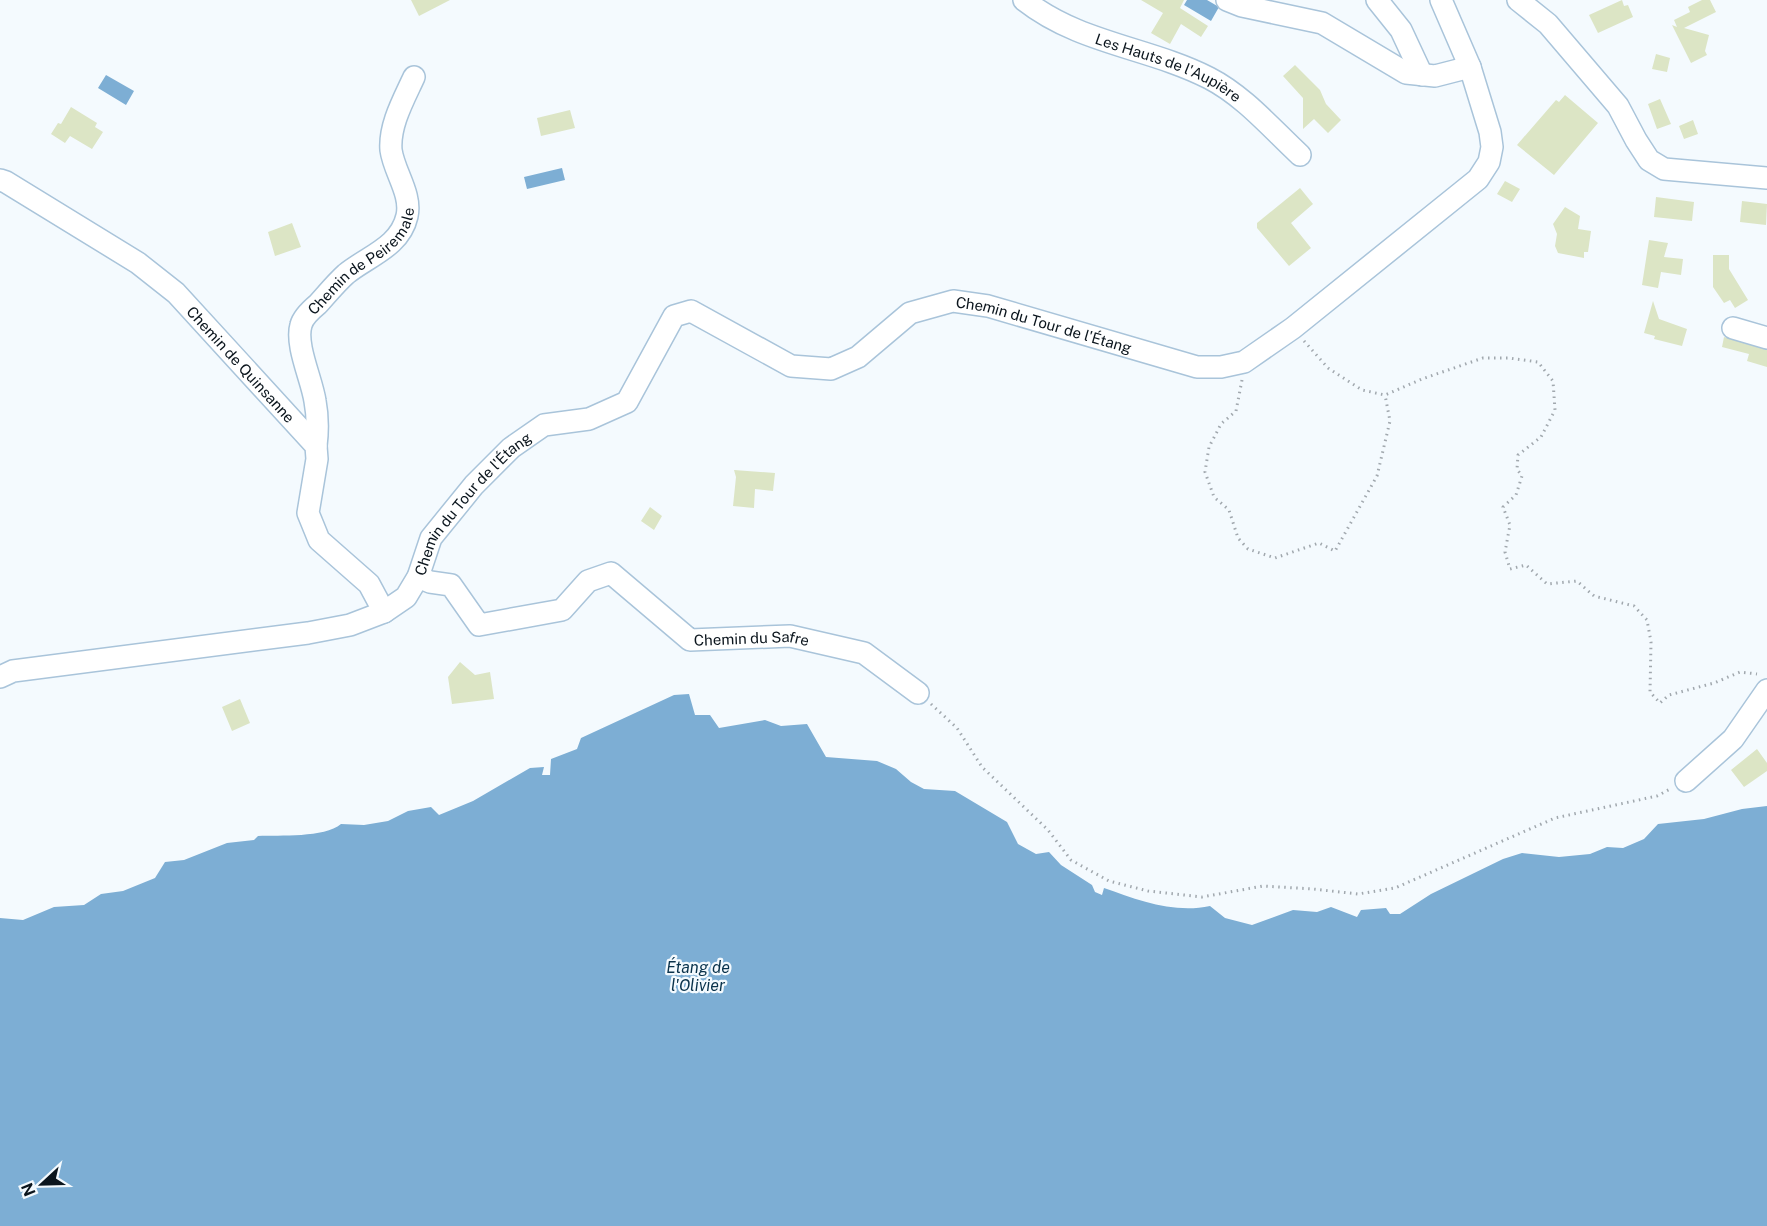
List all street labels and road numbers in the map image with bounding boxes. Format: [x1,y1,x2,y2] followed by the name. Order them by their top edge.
[1093,30,1245,105] street label: Les Hauts de l'Aupière
[304,207,417,318] street label: Chemin de Peiremale
[955,293,1134,356] street label: Chemin du Tour de l'Étang
[184,302,299,426] street label: Chemin de Quinsanne
[411,428,534,578] street label: Chemin du Tour de l'Étang
[693,628,811,649] street label: Chemin du Safre

